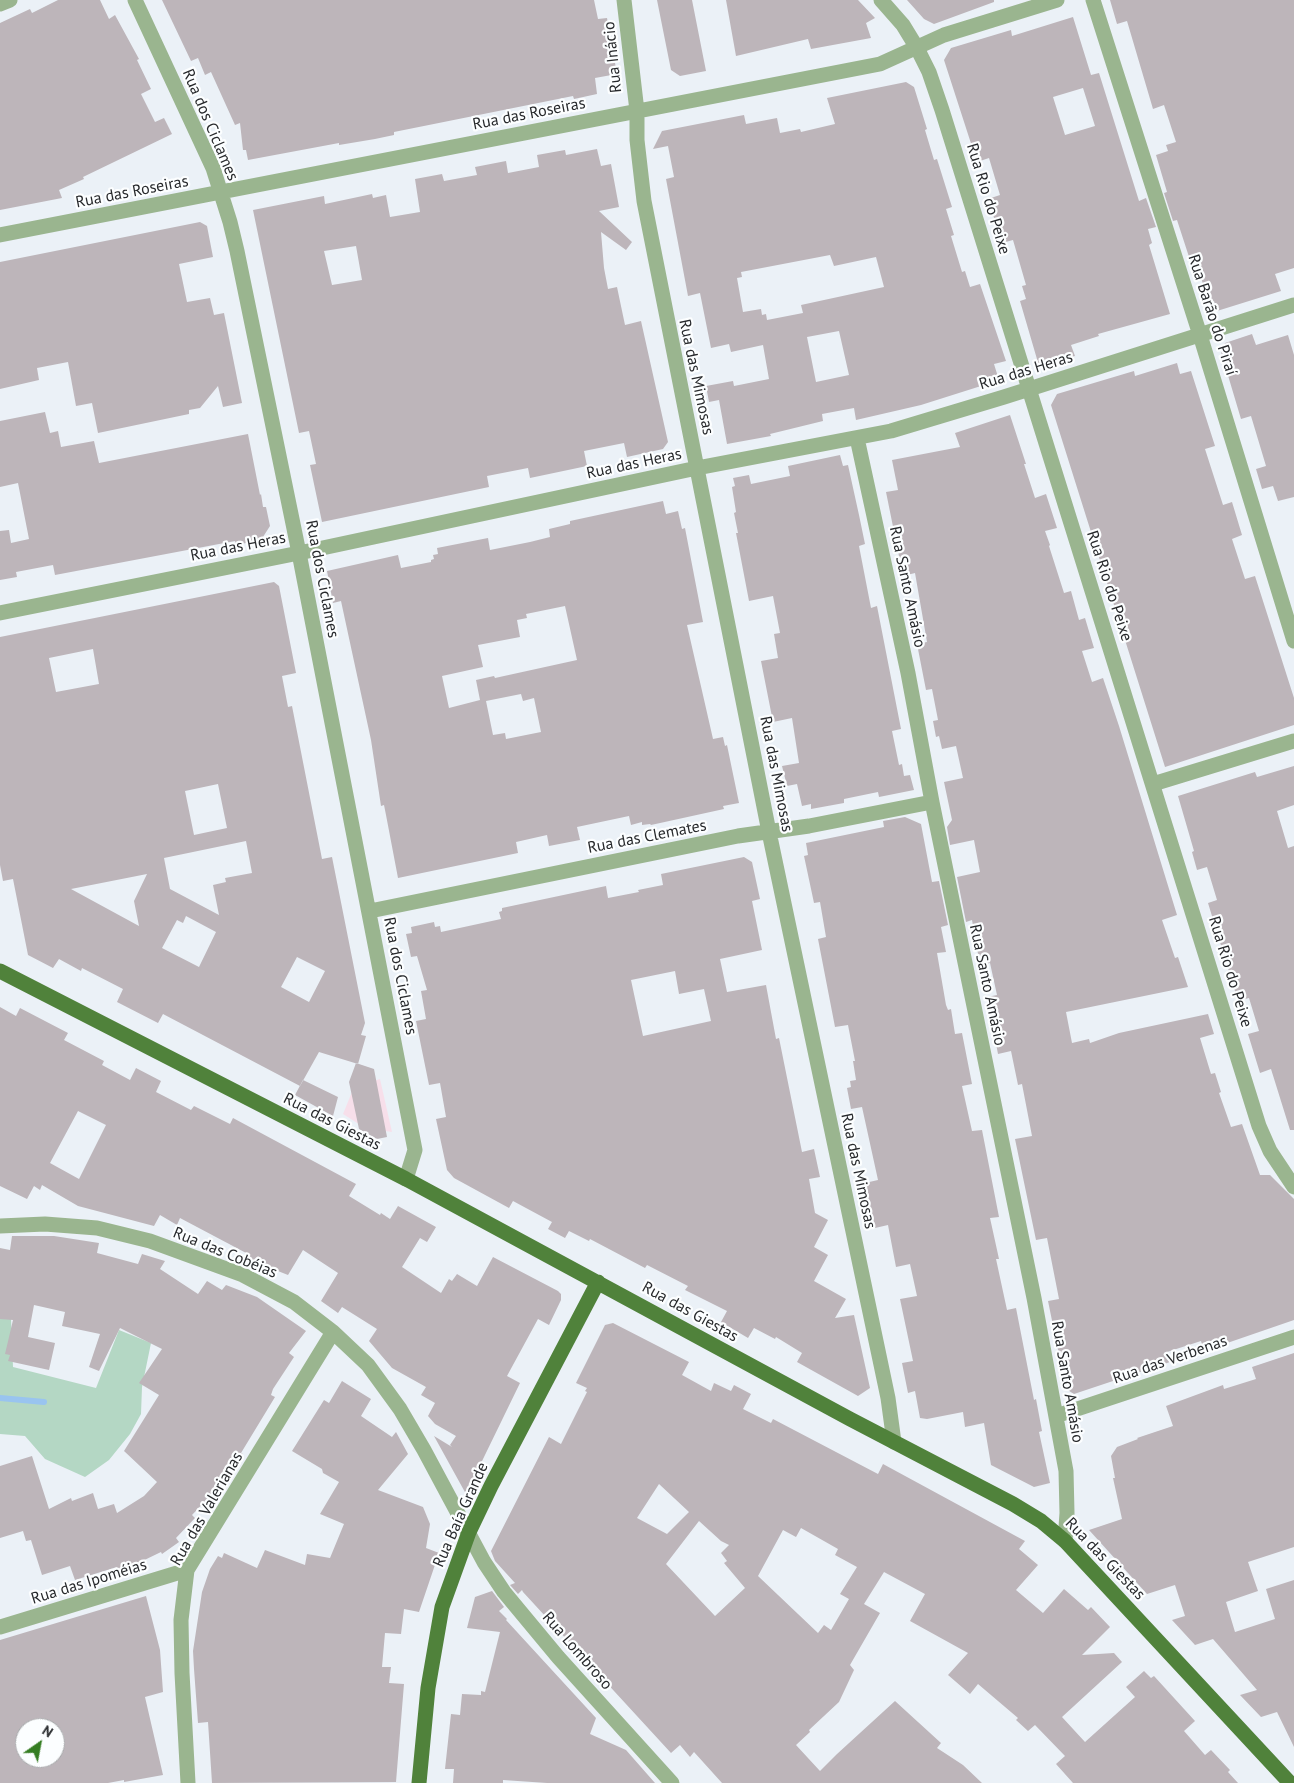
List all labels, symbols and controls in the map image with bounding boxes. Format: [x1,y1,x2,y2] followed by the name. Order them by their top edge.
[600,20,626,94] street label: Rua Inácio
[178,66,242,184] street label: Rua dos Ciclames
[471,94,587,134] street label: Rua das Roseiras
[962,141,1014,257] street label: Rua Rio do Peixe
[74,172,190,212] street label: Rua das Roseiras
[1183,252,1241,378] street label: Rua Barão do Piraí
[674,317,718,437] street label: Rua das Mimosas
[977,348,1075,394] street label: Rua das Heras
[585,445,683,483] street label: Rua das Heras
[301,519,343,639] street label: Rua dos Ciclames
[885,525,929,649] street label: Rua Santo Amásio
[189,528,287,566] street label: Rua das Heras
[1082,528,1136,644] street label: Rua Rio do Peixe
[755,714,797,834] street label: Rua das Mimosas
[586,816,708,858] street label: Rua das Clemates
[1204,914,1256,1030] street label: Rua Rio do Peixe
[379,916,421,1036] street label: Rua dos Ciclames
[965,923,1009,1047] street label: Rua Santo Amásio
[280,1089,384,1155] street label: Rua das Giestas
[836,1111,880,1231] street label: Rua das Mimosas
[170,1223,280,1283] street label: Rua das Cobéias
[639,1278,741,1346] street label: Rua das Giestas
[1047,1320,1087,1444] street label: Rua Santo Amásio
[1110,1331,1230,1389] street label: Rua das Verbenas
[167,1449,247,1569] street label: Rua das Valerianas
[429,1460,493,1570] street label: Rua Baía Grande
[1061,1514,1149,1604] street label: Rua das Giestas
[29,1555,149,1609] street label: Rua das Ipoméias
[538,1608,616,1694] street label: Rua Lombroso
[15,1718,65,1768] north arrow
[39,1721,56,1741] text: N

